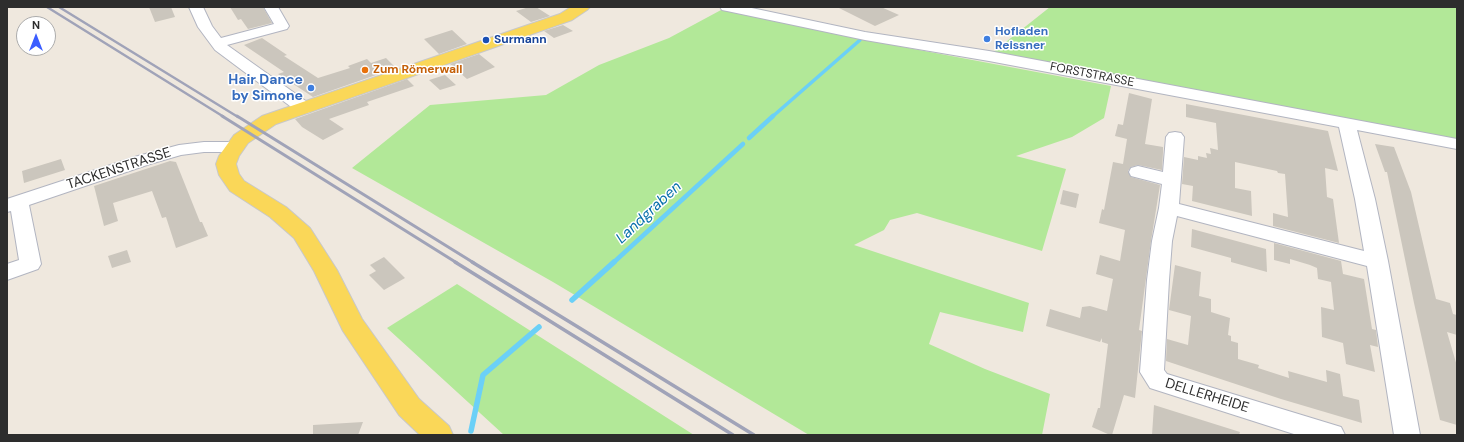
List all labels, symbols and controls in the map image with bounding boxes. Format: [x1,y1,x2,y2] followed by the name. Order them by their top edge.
[16,16,56,56] north arrow
[32,18,40,32] text: N
[995,25,1048,53] place label: Hofladen Reissner
[494,33,547,47] place label: Surmann
[982,34,992,44] marker: Hofladen Reissner
[481,35,491,45] marker: Surmann
[1049,60,1135,90] street label: FORSTSTRASSE
[373,63,462,77] place label: Zum Römerwall
[360,65,370,75] marker: Zum Römerwall
[228,72,303,104] place label: Hair Dance by Simone
[306,83,316,93] marker: Hair Dance by Simone
[65,144,173,194] street label: TACKENSTRASSE
[613,178,685,248] water label: Landgraben
[1163,375,1251,417] street label: DELLERHEIDE

